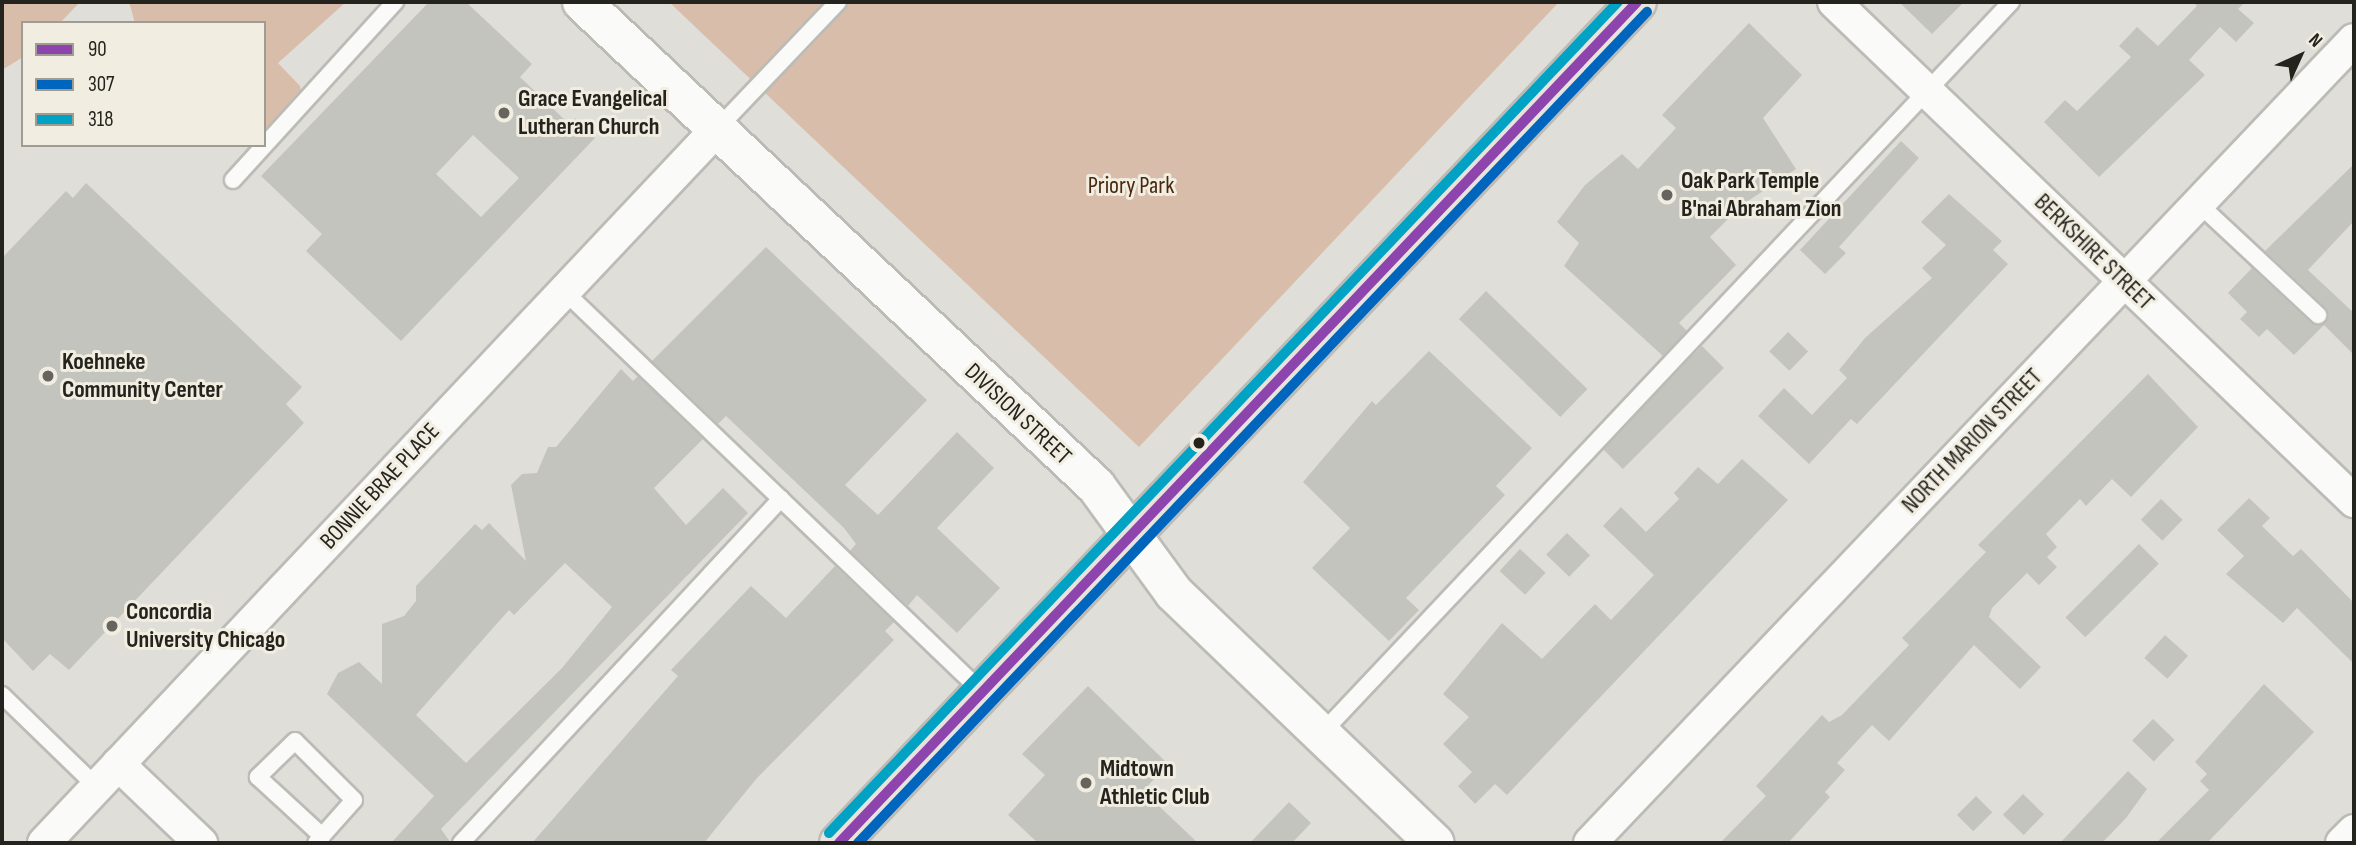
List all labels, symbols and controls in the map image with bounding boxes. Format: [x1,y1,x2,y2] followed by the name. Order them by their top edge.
[21,21,266,147] legend
[2265,21,2335,91] north arrow
[2303,29,2327,53] text: N
[88,37,107,62] text: 90
[88,72,115,97] text: 307
[518,85,667,141] place label: Grace Evangelical Lutheran Church
[496,105,512,121] marker: Grace Evangelical Lutheran Church
[88,107,113,132] text: 318
[1681,167,1842,223] place label: Oak Park Temple B'nai Abraham Zion
[1088,172,1174,200] park label: Priory Park
[1659,187,1675,203] marker: Oak Park Temple B'nai Abraham Zion
[2028,188,2160,316] street label: BERKSHIRE STREET
[62,348,223,404] place label: Koehneke Community Center
[959,357,1077,471] street label: DIVISION STREET
[1896,363,2048,519] street label: NORTH MARION STREET
[40,368,56,384] marker: Koehneke Community Center
[314,417,446,555] street label: BONNIE BRAE PLACE
[1192,436,1206,450] unlabelled marker
[126,598,285,654] place label: Concordia University Chicago
[104,618,120,634] marker: Concordia University Chicago
[1100,755,1210,811] place label: Midtown Athletic Club
[1078,775,1094,791] marker: Midtown Athletic Club

